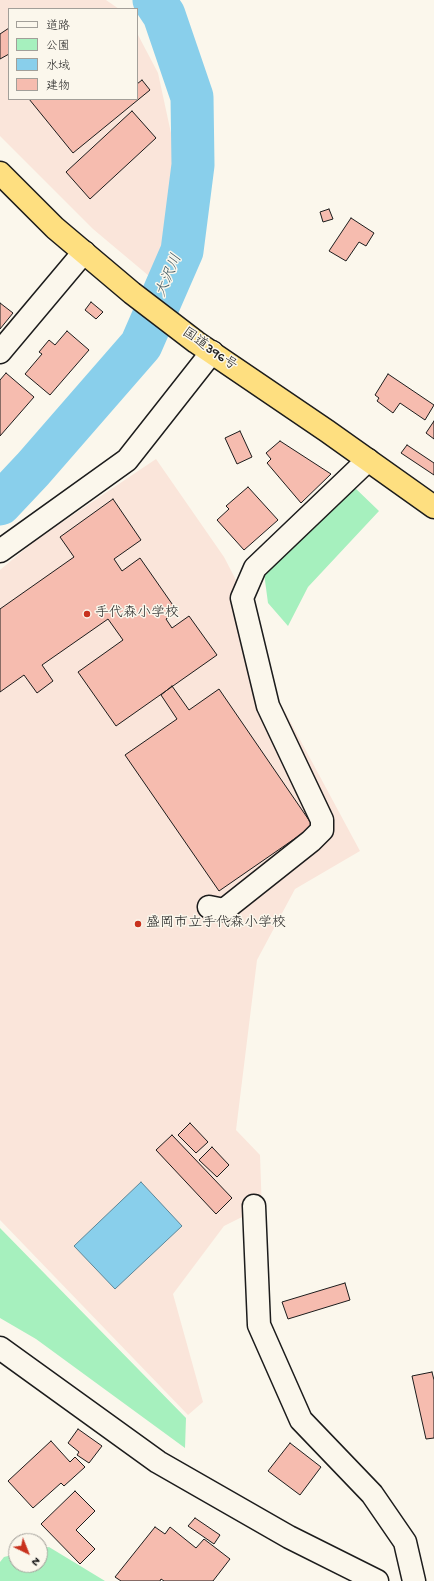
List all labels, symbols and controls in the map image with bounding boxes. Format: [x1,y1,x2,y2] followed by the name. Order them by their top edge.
[8,8,138,100] legend
[46,20,70,34] text: 道路
[46,40,70,54] text: 公園
[46,60,70,74] text: 水域
[46,80,70,94] text: 建物
[153,252,187,300] water label: 大沢川
[178,325,240,375] street label: 国道396号
[95,606,179,622] place label: 手代森小学校
[82,609,92,619] marker: 手代森小学校
[146,916,286,932] place label: 盛岡市立手代森小学校
[133,919,143,929] marker: 盛岡市立手代森小学校
[8,1533,48,1573] north arrow
[29,1554,42,1568] text: N

